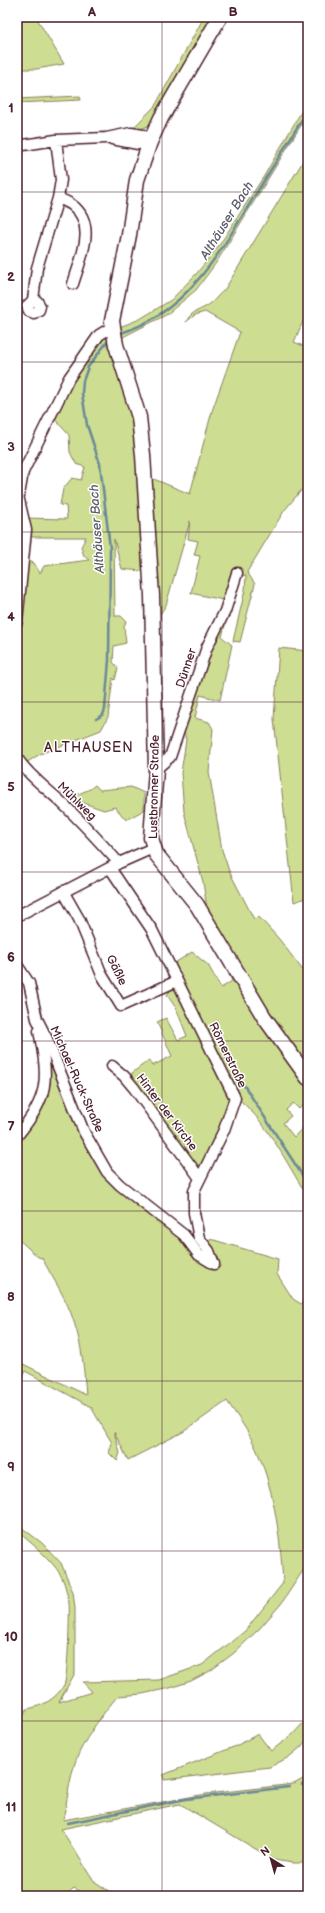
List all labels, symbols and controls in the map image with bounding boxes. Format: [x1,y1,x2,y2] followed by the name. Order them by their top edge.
[87,4,96,20] text: A
[228,4,238,20] text: B
[8,100,14,116] text: 1
[196,179,257,263] water label: Althäuser Bach
[7,269,15,285] text: 2
[7,439,15,455] text: 3
[86,484,108,575] water label: Althäuser Bach
[7,609,15,625] text: 4
[173,646,200,690] street label: Dünner
[146,735,163,839] street label: Lustbronner Straße
[44,739,134,756] district label: ALTHAUSEN
[7,779,15,795] text: 5
[54,779,99,824] street label: Mühlweg
[7,949,15,965] text: 6
[103,952,130,988] street label: Gäßle
[205,1020,250,1090] street label: Römerstraße
[46,1024,107,1135] street label: Michael-Ruck-Straße
[133,1071,200,1154] street label: Hinter der Kirche
[7,1119,15,1135] text: 7
[7,1289,15,1305] text: 8
[7,1459,15,1475] text: 9
[4,1629,18,1645] text: 10
[6,1799,16,1815] text: 11
[251,1839,291,1879] north arrow
[258,1844,272,1859] text: N

